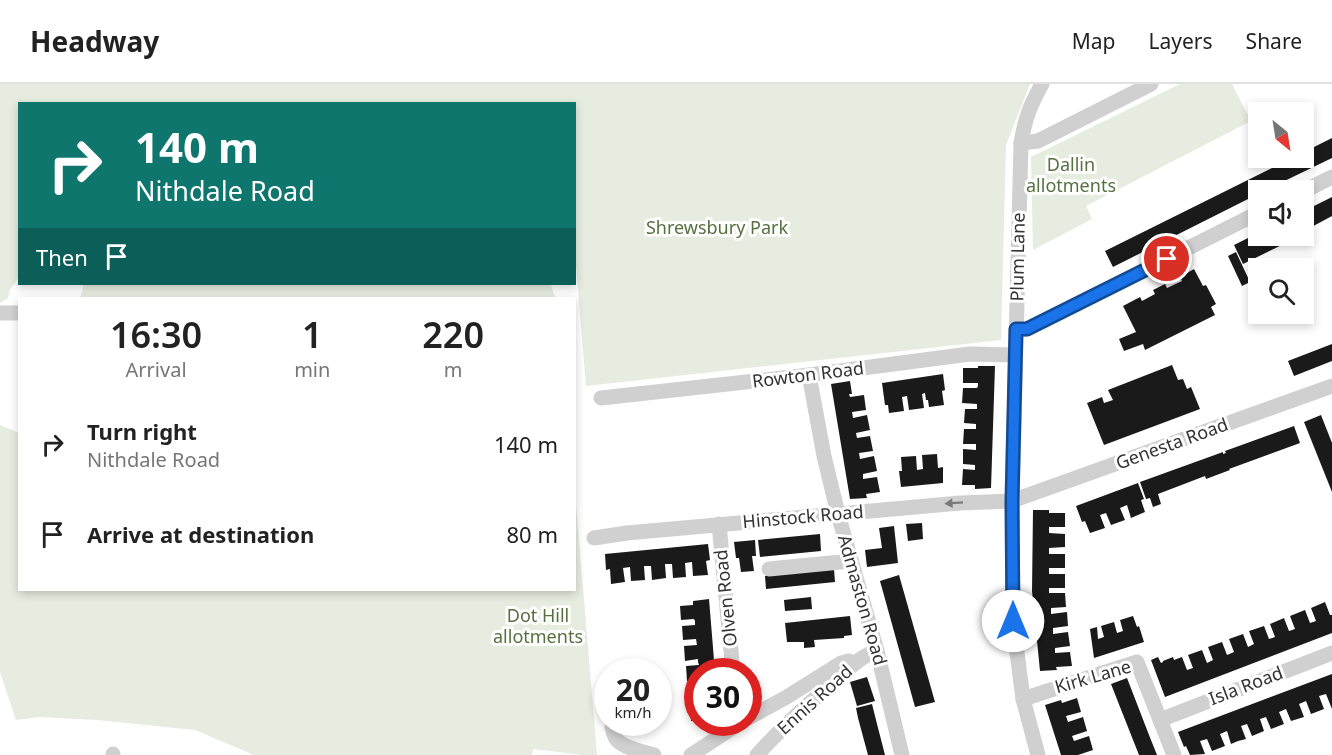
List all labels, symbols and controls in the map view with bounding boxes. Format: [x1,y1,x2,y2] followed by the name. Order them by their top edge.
[30,22,159,60] text: Headway
[1072,27,1116,55] text: Map
[1149,27,1213,55] text: Layers
[1246,27,1302,55] text: Share
[1248,102,1314,168] north arrow
[1248,102,1314,324] map controls
[135,118,259,175] text: 140 m
[36,126,114,204] icon: right
[1026,152,1116,197] park label: Dallin allotments
[135,172,315,209] text: Nithdale Road
[1248,180,1314,246] button: sound
[1004,212,1030,302] street label: Plum Lane
[646,215,788,239] park label: Shrewsbury Park
[1141,233,1192,284] pin
[100,240,133,273] icon: arrive
[36,242,88,272] text: Then
[1150,242,1183,275] icon: arrive
[1248,258,1314,324] button: search
[110,310,202,359] text: 16:30
[302,310,323,359] text: 1
[422,310,484,359] text: 220
[751,355,865,393] street label: Rowton Road
[126,356,187,383] text: Arrival
[294,356,330,383] text: min
[444,356,463,383] text: m
[1112,412,1231,474] street label: Genesta Road
[87,416,197,446] text: Turn right
[36,428,69,461] icon: right
[494,429,558,459] text: 140 m
[87,446,220,473] text: Nithdale Road
[741,499,864,533] street label: Hinstock Road
[944,499,963,508] one-way arrow
[36,518,69,551] icon: arrive
[87,519,314,549] text: Arrive at destination
[507,519,558,549] text: 80 m
[833,532,893,668] street label: Admaston Road
[708,549,742,648] street label: Olven Road
[981,589,1045,653] position arrow
[493,603,583,648] park label: Dot Hill allotments
[1052,654,1134,698] street label: Kirk Lane
[684,658,762,736] speed limit sign: 30
[772,659,857,739] street label: Ennis Road
[1205,660,1286,710] street label: Isla Road
[616,669,650,710] text: 20
[615,702,651,722] text: km/h

